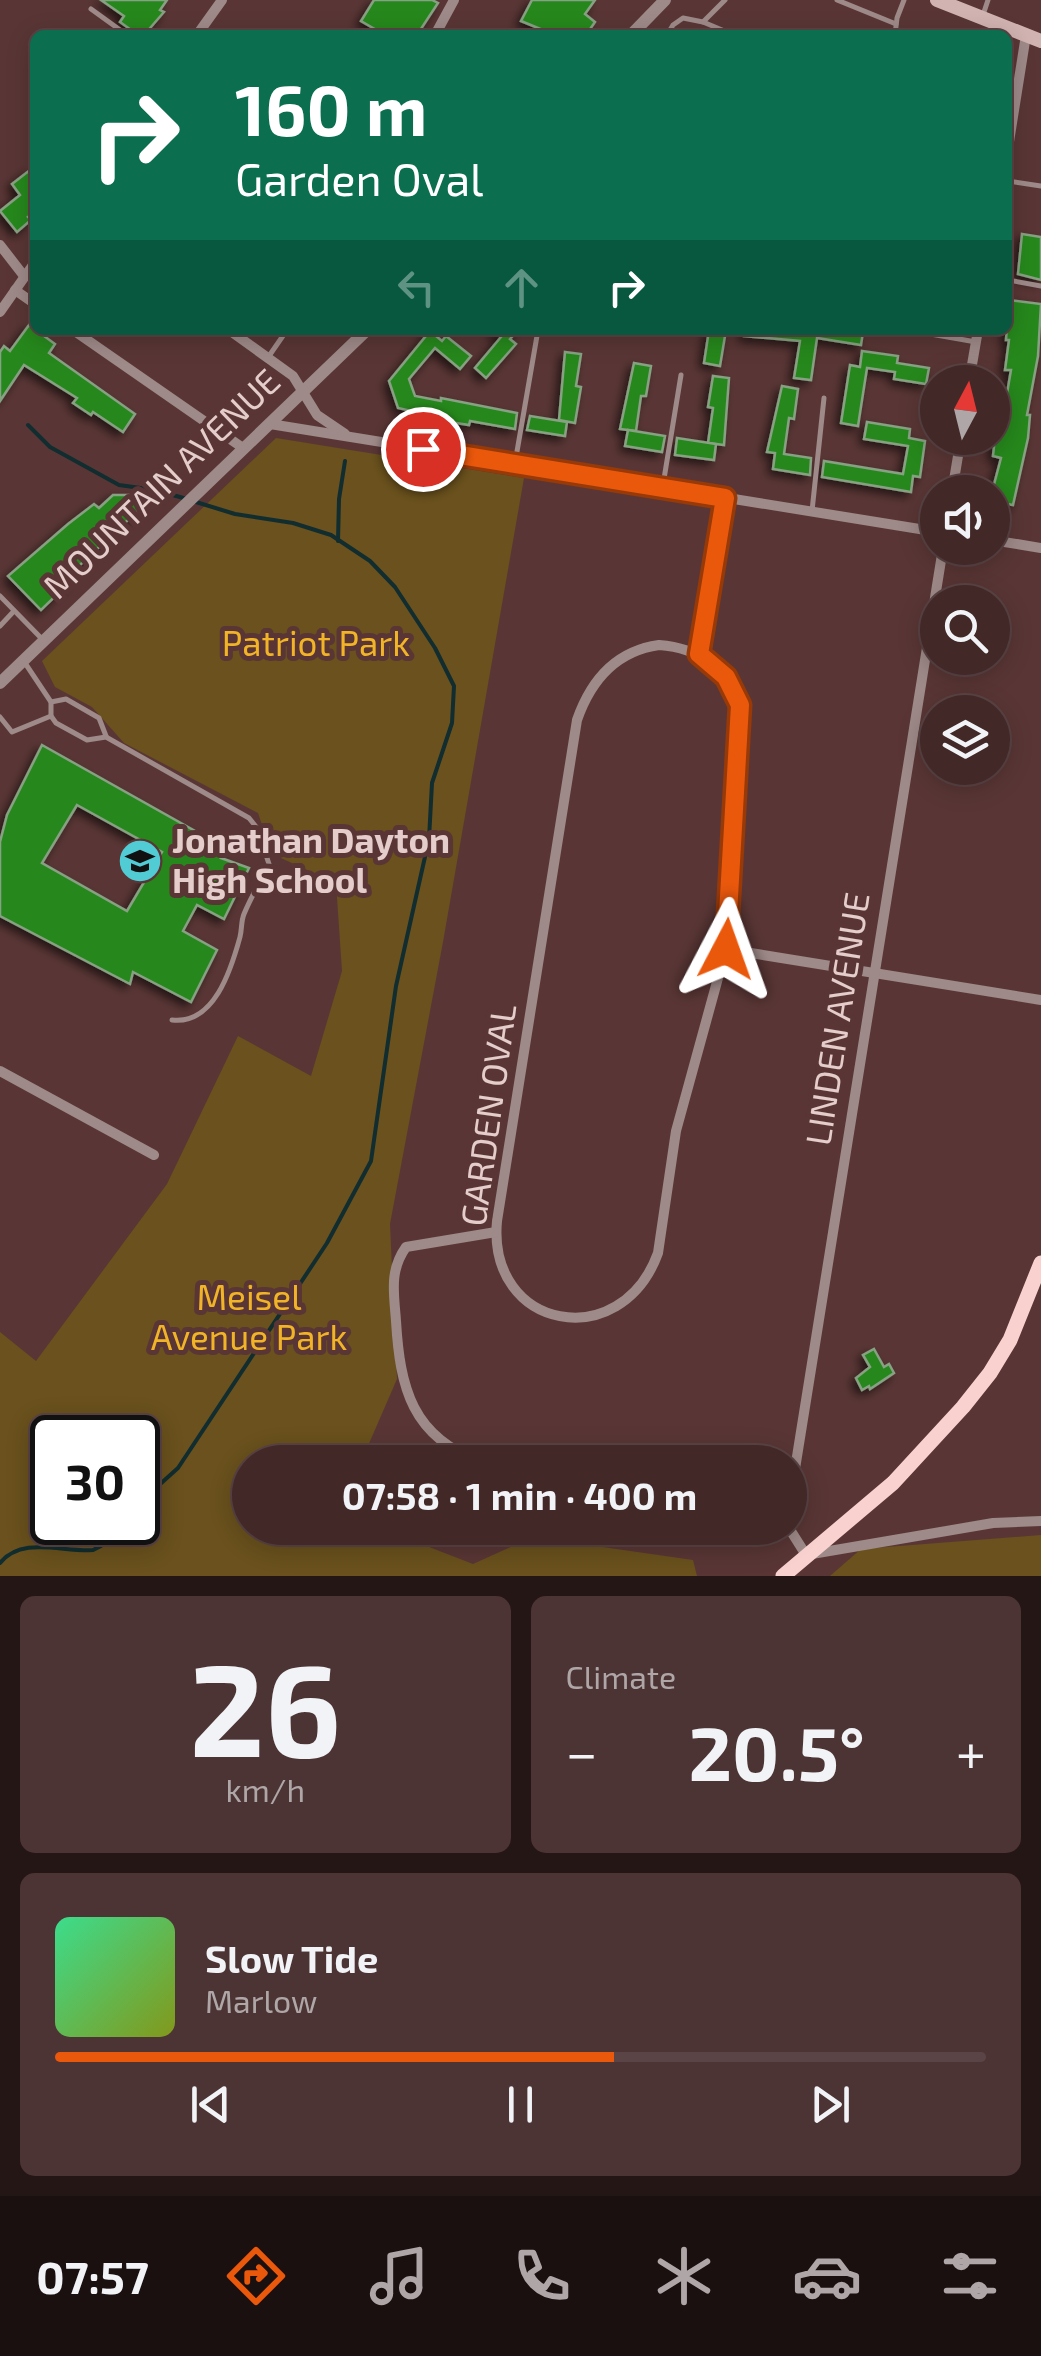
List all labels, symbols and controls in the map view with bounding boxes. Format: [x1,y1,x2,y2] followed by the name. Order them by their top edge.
[235,66,428,150] text: 160 m
[70,70,200,200] icon: right
[235,151,483,205] text: Garden Oval
[389,260,444,315] icon: left
[494,260,549,315] icon: ahead
[599,260,654,315] icon: right
[34,359,287,606] street label: MOUNTAIN AVENUE
[920,365,1010,455] north arrow
[920,365,1010,785] map controls
[381,407,466,492] pin
[396,422,451,477] icon: arrive
[920,475,1010,565] button: sound
[920,585,1010,675] button: search
[222,621,410,663] park label: Patriot Park
[920,695,1010,785] button: layers
[172,818,450,900] place label: Jonathan Dayton High School
[117,838,163,884] school or university icon: Jonathan Dayton High School
[795,889,877,1148] street label: LINDEN AVENUE
[674,897,778,1001] position arrow
[451,1001,523,1228] street label: GARDEN OVAL
[151,1275,348,1357] park label: Meisel Avenue Park
[30,1415,160,1545] speed limit sign: 30
[342,1472,697,1518] text: 07:58 · 1 min · 400 m
[189,1627,341,1783] text: 26
[566,1657,676,1695] text: Climate
[688,1706,865,1796] text: 20.5°
[566,1718,598,1784] text: −
[956,1718,986,1784] text: +
[226,1770,305,1808] text: km/h
[205,1935,378,1981] text: Slow Tide
[205,1981,317,2019] text: Marlow
[183,2077,238,2132] icon: previous
[493,2077,548,2132] icon: pause
[803,2077,858,2132] icon: next
[221,2241,291,2311] icon: directions
[364,2241,434,2311] icon: music
[507,2241,577,2311] icon: phone
[649,2241,719,2311] icon: climate
[792,2241,862,2311] icon: car
[935,2241,1005,2311] icon: filters
[36,2249,149,2303] text: 07:57

